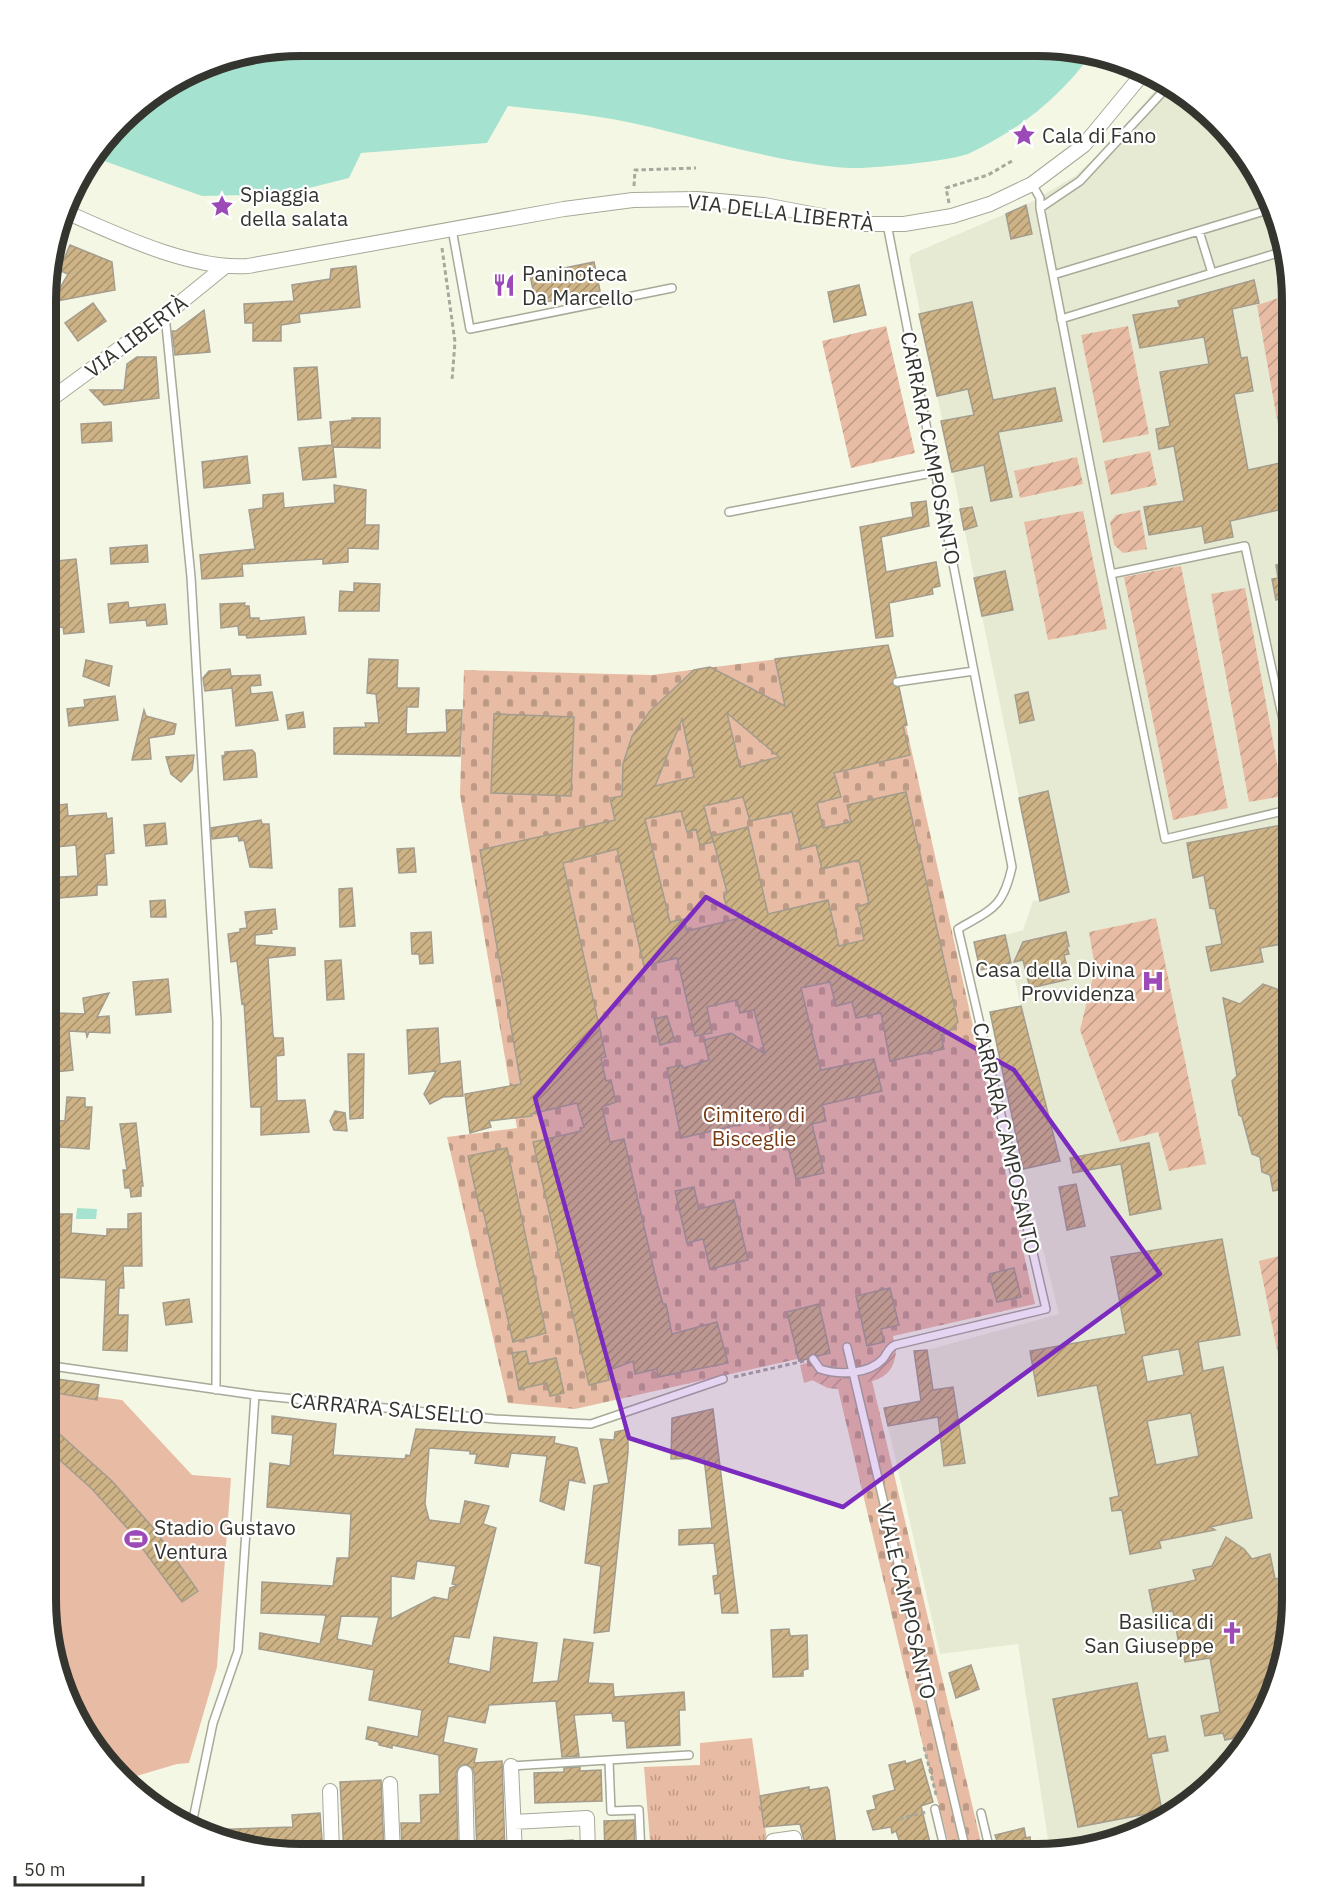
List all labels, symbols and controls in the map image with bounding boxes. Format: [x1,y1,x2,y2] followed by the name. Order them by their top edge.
[1042,121,1156,149] place label: Cala di Fano
[1011,122,1037,148] place icon: Cala di Fano
[240,180,348,232] place label: Spiaggia della salata
[686,187,876,237] street label: VIA DELLA LIBERTÀ
[209,193,235,219] place icon: Spiaggia della salata
[522,259,633,311] place label: Paninoteca Da Marcello
[491,272,517,298] restaurant icon: Paninoteca Da Marcello
[79,288,193,384] street label: VIA LIBERTÀ
[895,329,967,567] street label: CARRARA CAMPOSANTO
[975,955,1135,1007] place label: Casa della Divina Provvidenza
[1140,968,1166,994] hospital icon: Casa della Divina Provvidenza
[967,1019,1047,1257] street label: CARRARA CAMPOSANTO
[703,1100,805,1152] park label: Cimitero di Bisceglie
[289,1386,485,1430] street label: CARRARA SALSELLO
[871,1500,943,1702] street label: VIALE CAMPOSANTO
[154,1513,296,1565] place label: Stadio Gustavo Ventura
[123,1526,149,1552] sports icon: Stadio Gustavo Ventura
[1084,1607,1214,1659] place label: Basilica di San Giuseppe
[1219,1620,1245,1646] church icon: Basilica di San Giuseppe
[15,1849,142,1887] scale bar
[24,1858,66,1881] text: 50 m

